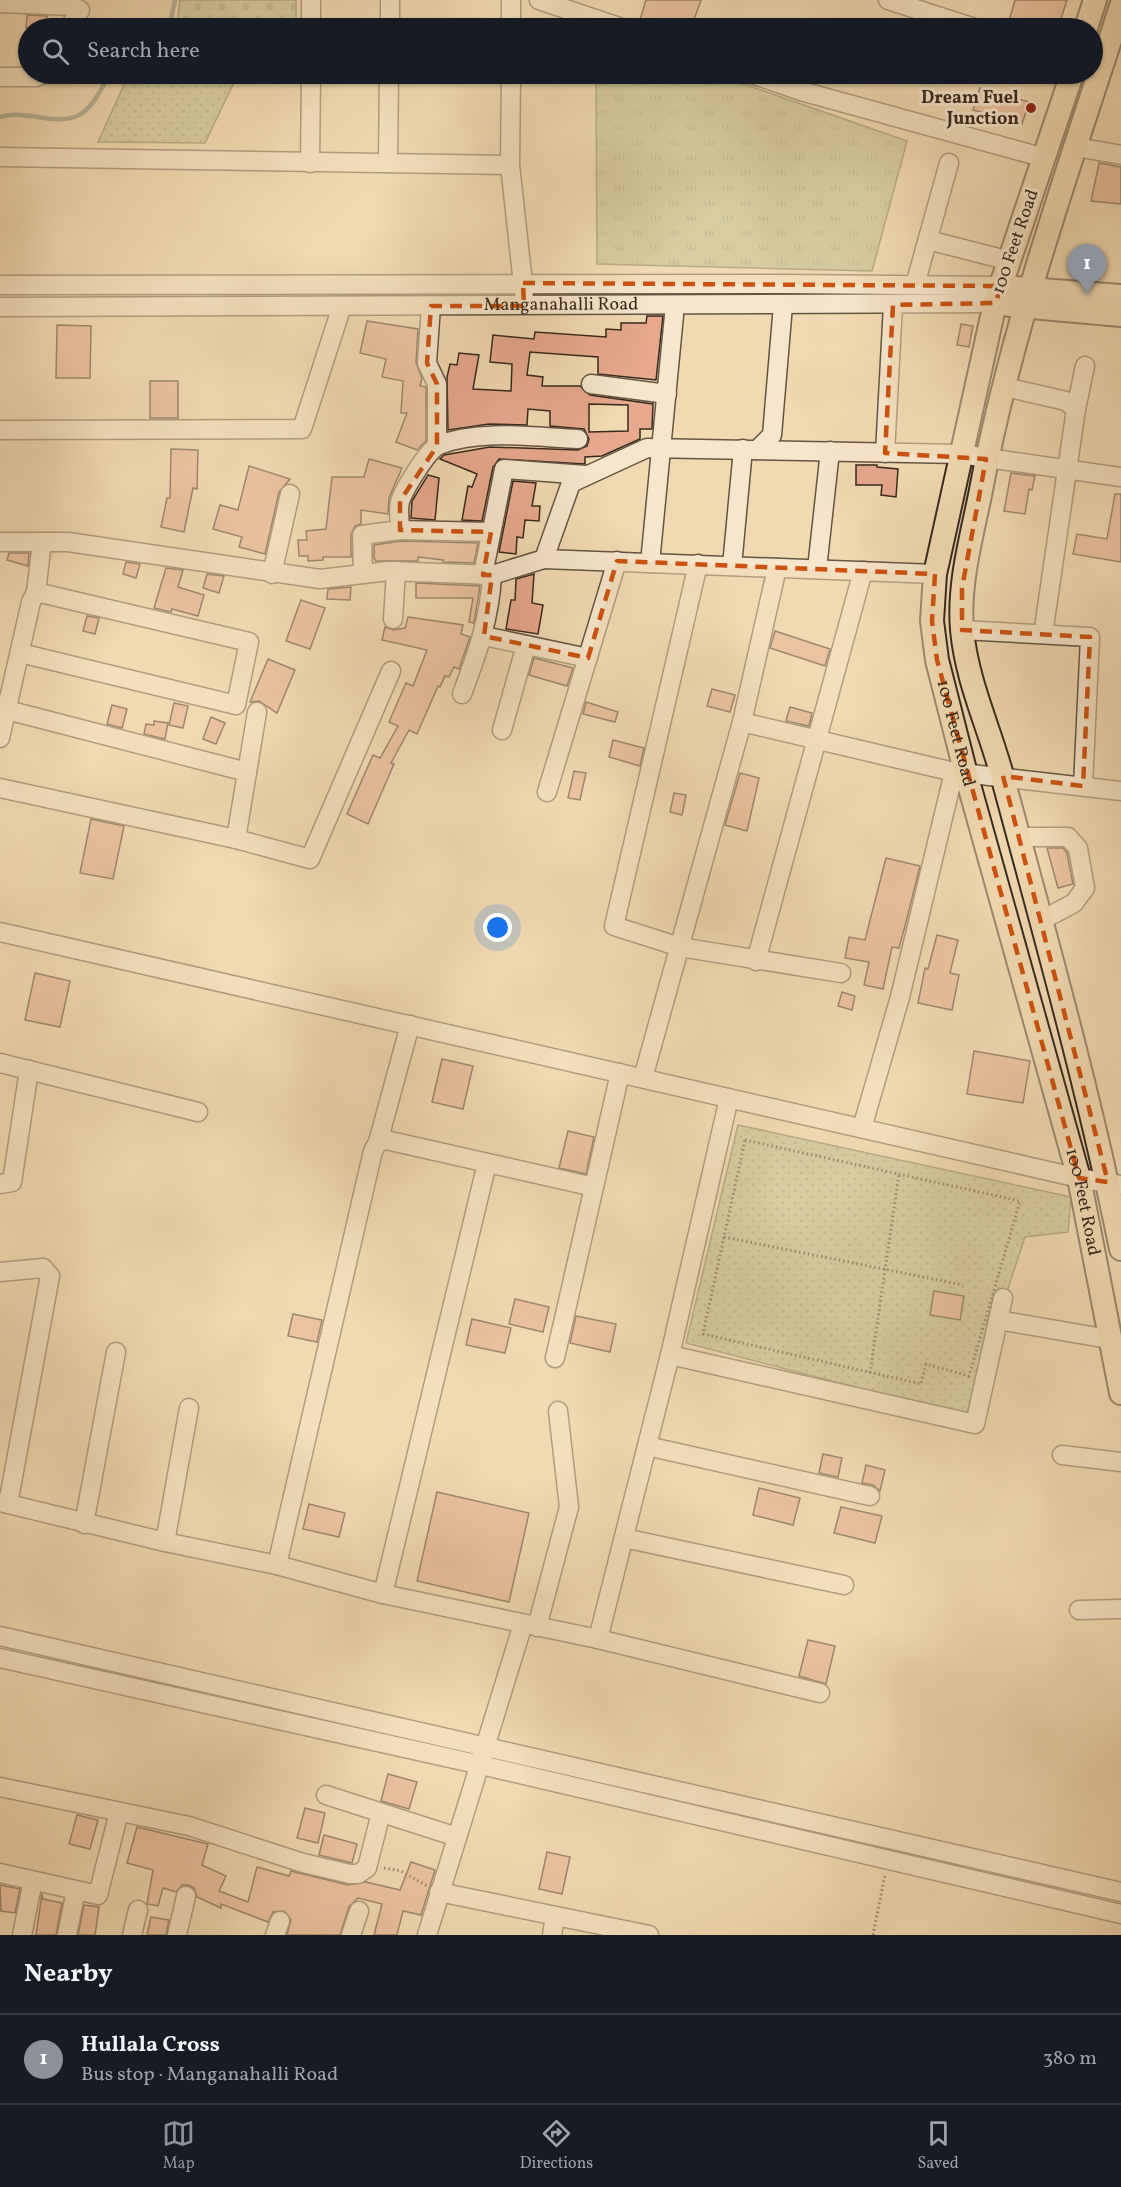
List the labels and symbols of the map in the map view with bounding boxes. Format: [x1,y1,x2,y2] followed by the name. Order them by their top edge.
[921,86,1019,132] place label: Dream Fuel Junction
[1024,101,1038,115] marker: Dream Fuel Junction
[986,186,1046,298] street label: 100 Feet Road
[1068,244,1106,294] pin: 1
[484,292,638,318] street label: Manganahalli Road
[930,677,981,789] street label: 100 Feet Road
[483,913,512,942] your location
[1059,1145,1106,1258] street label: 100 Feet Road

